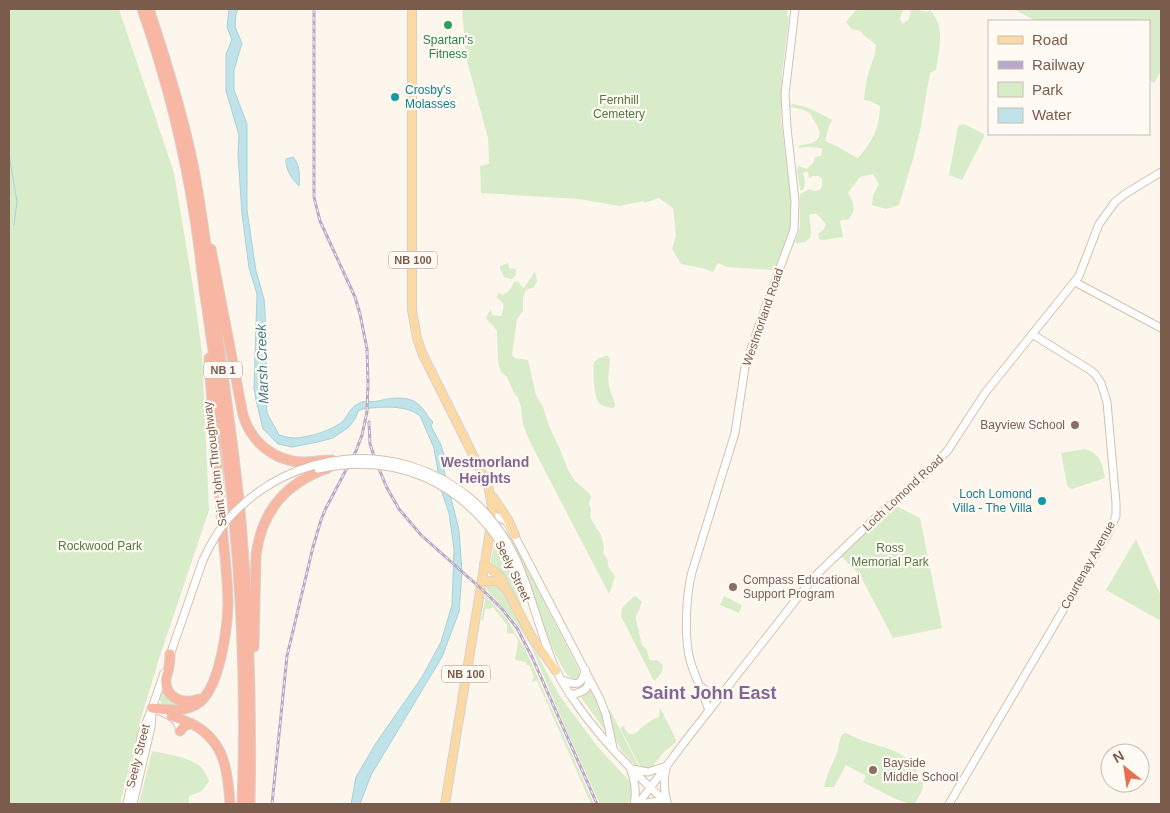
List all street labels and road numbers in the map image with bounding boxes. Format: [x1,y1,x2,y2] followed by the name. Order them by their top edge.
[389,252,437,268] road number: NB 100
[740,266,786,368] street label: Westmorland Road
[204,362,242,378] road number: NB 1
[200,401,230,527] street label: Saint John Throughway
[860,452,946,534] street label: Loch Lomond Road
[1058,518,1118,611] street label: Courtenay Avenue
[492,539,534,604] street label: Seely Street
[442,666,490,682] road number: NB 100
[123,722,153,789] street label: Seely Street

